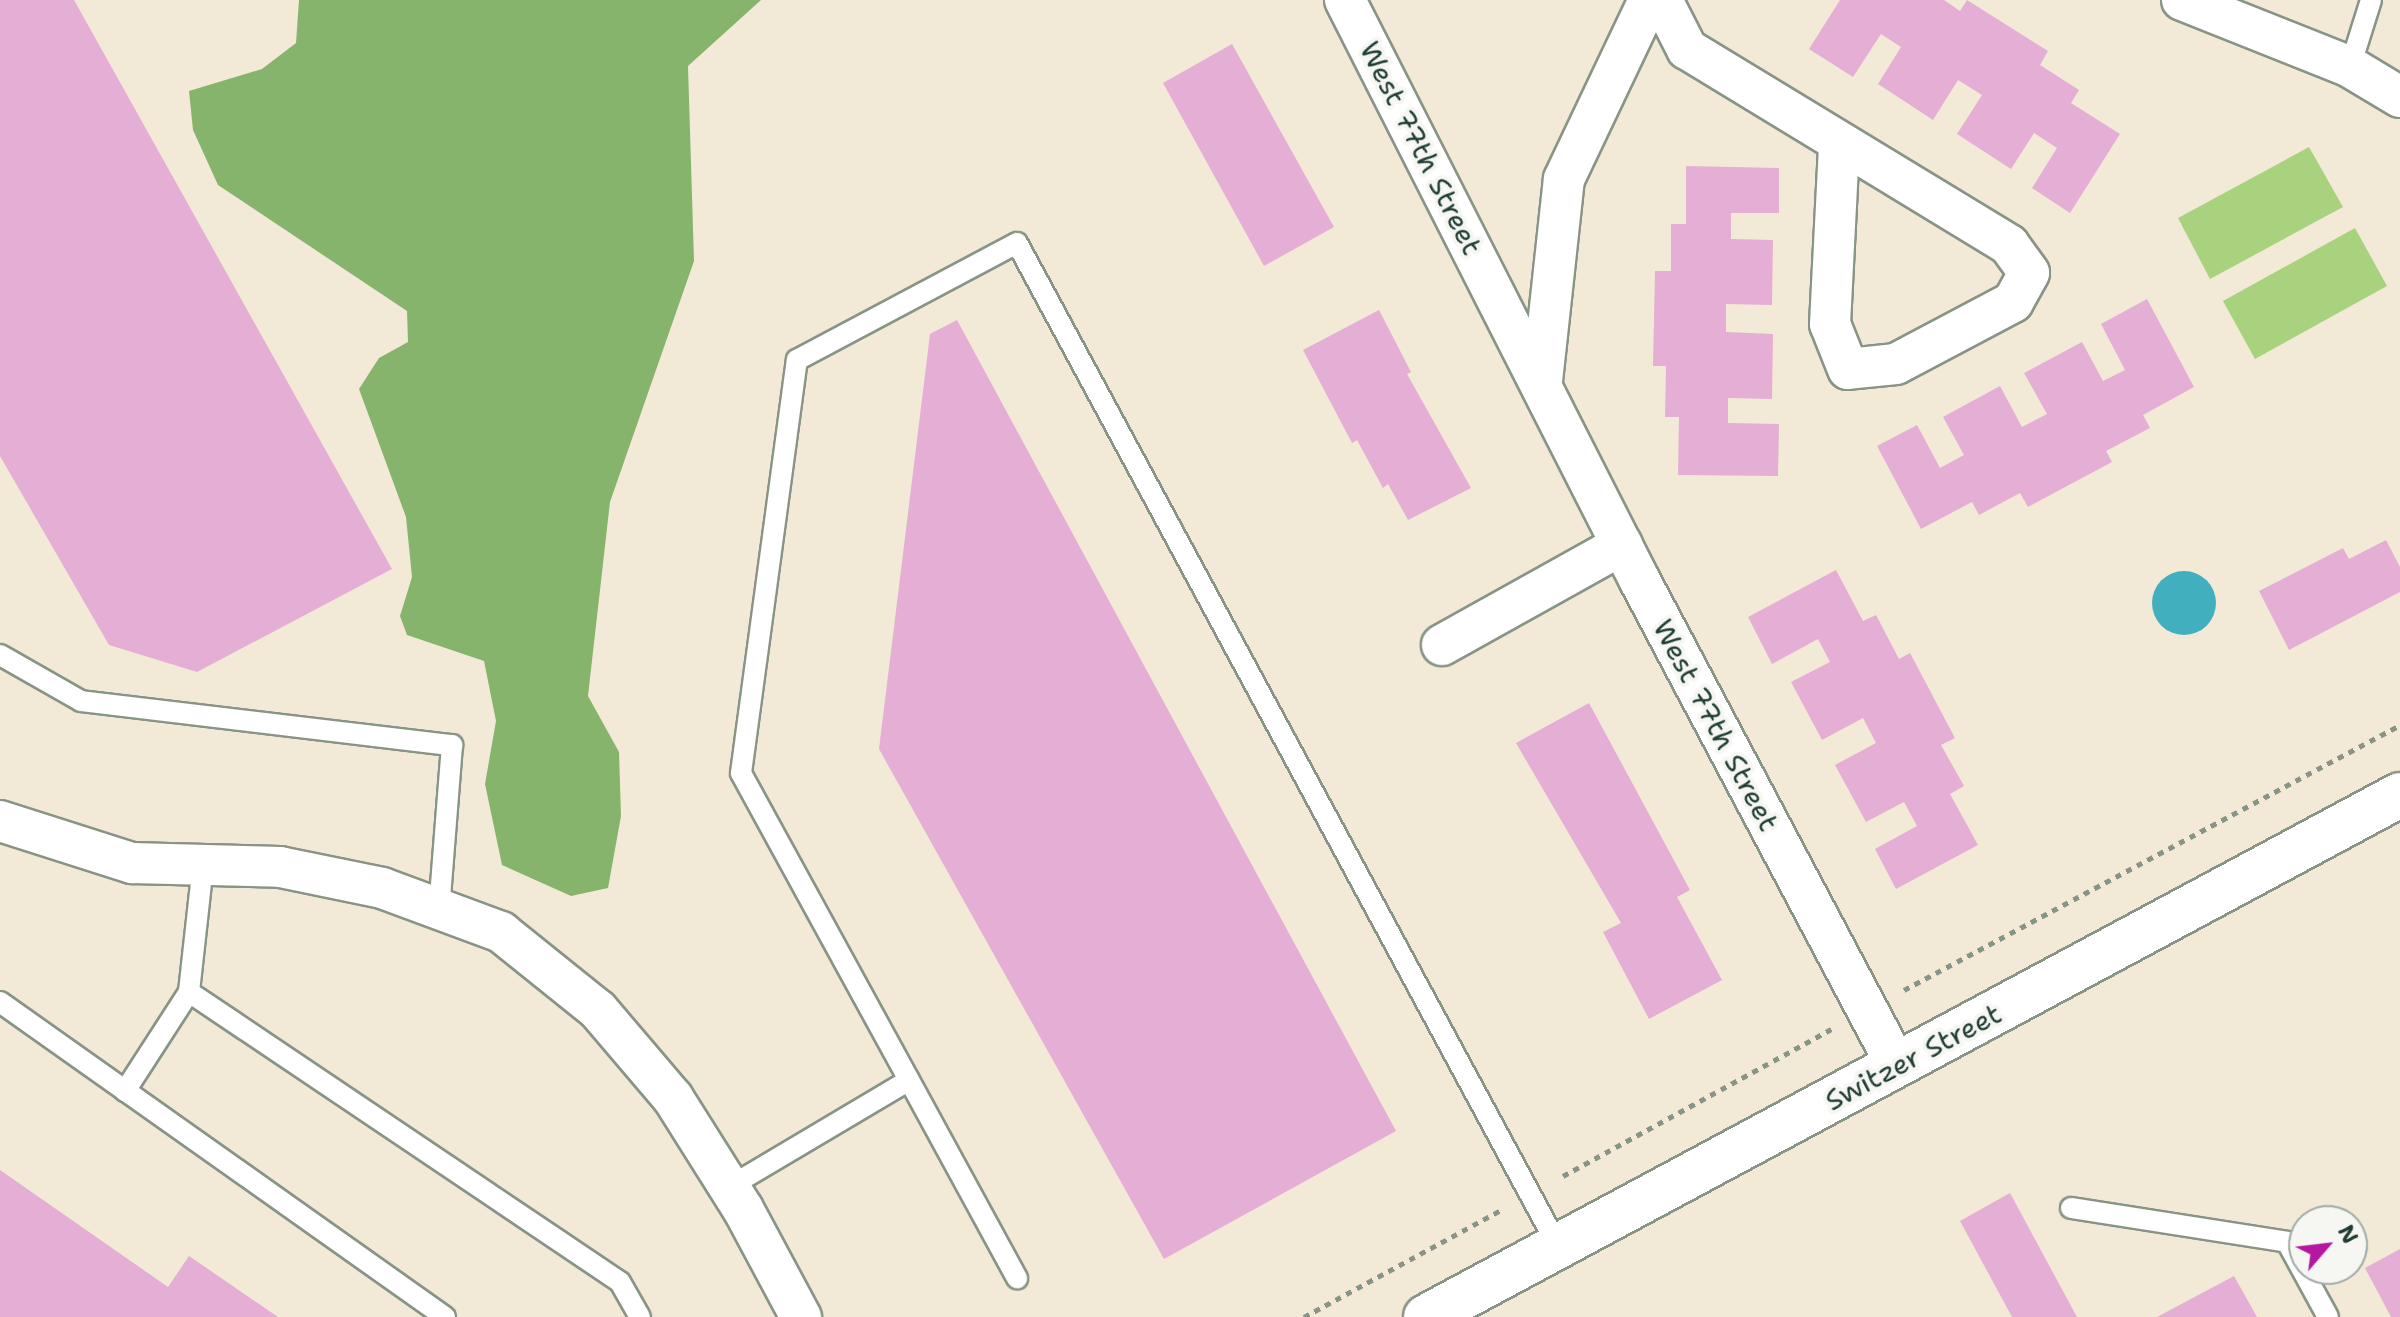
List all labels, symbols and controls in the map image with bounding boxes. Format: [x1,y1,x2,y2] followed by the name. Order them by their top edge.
[1353,36,1489,260] street label: West 77th Street
[1646,614,1786,836] street label: West 77th Street
[1819,996,2007,1118] street label: Switzer Street
[2288,1205,2368,1285] north arrow
[2331,1220,2365,1249] text: N

